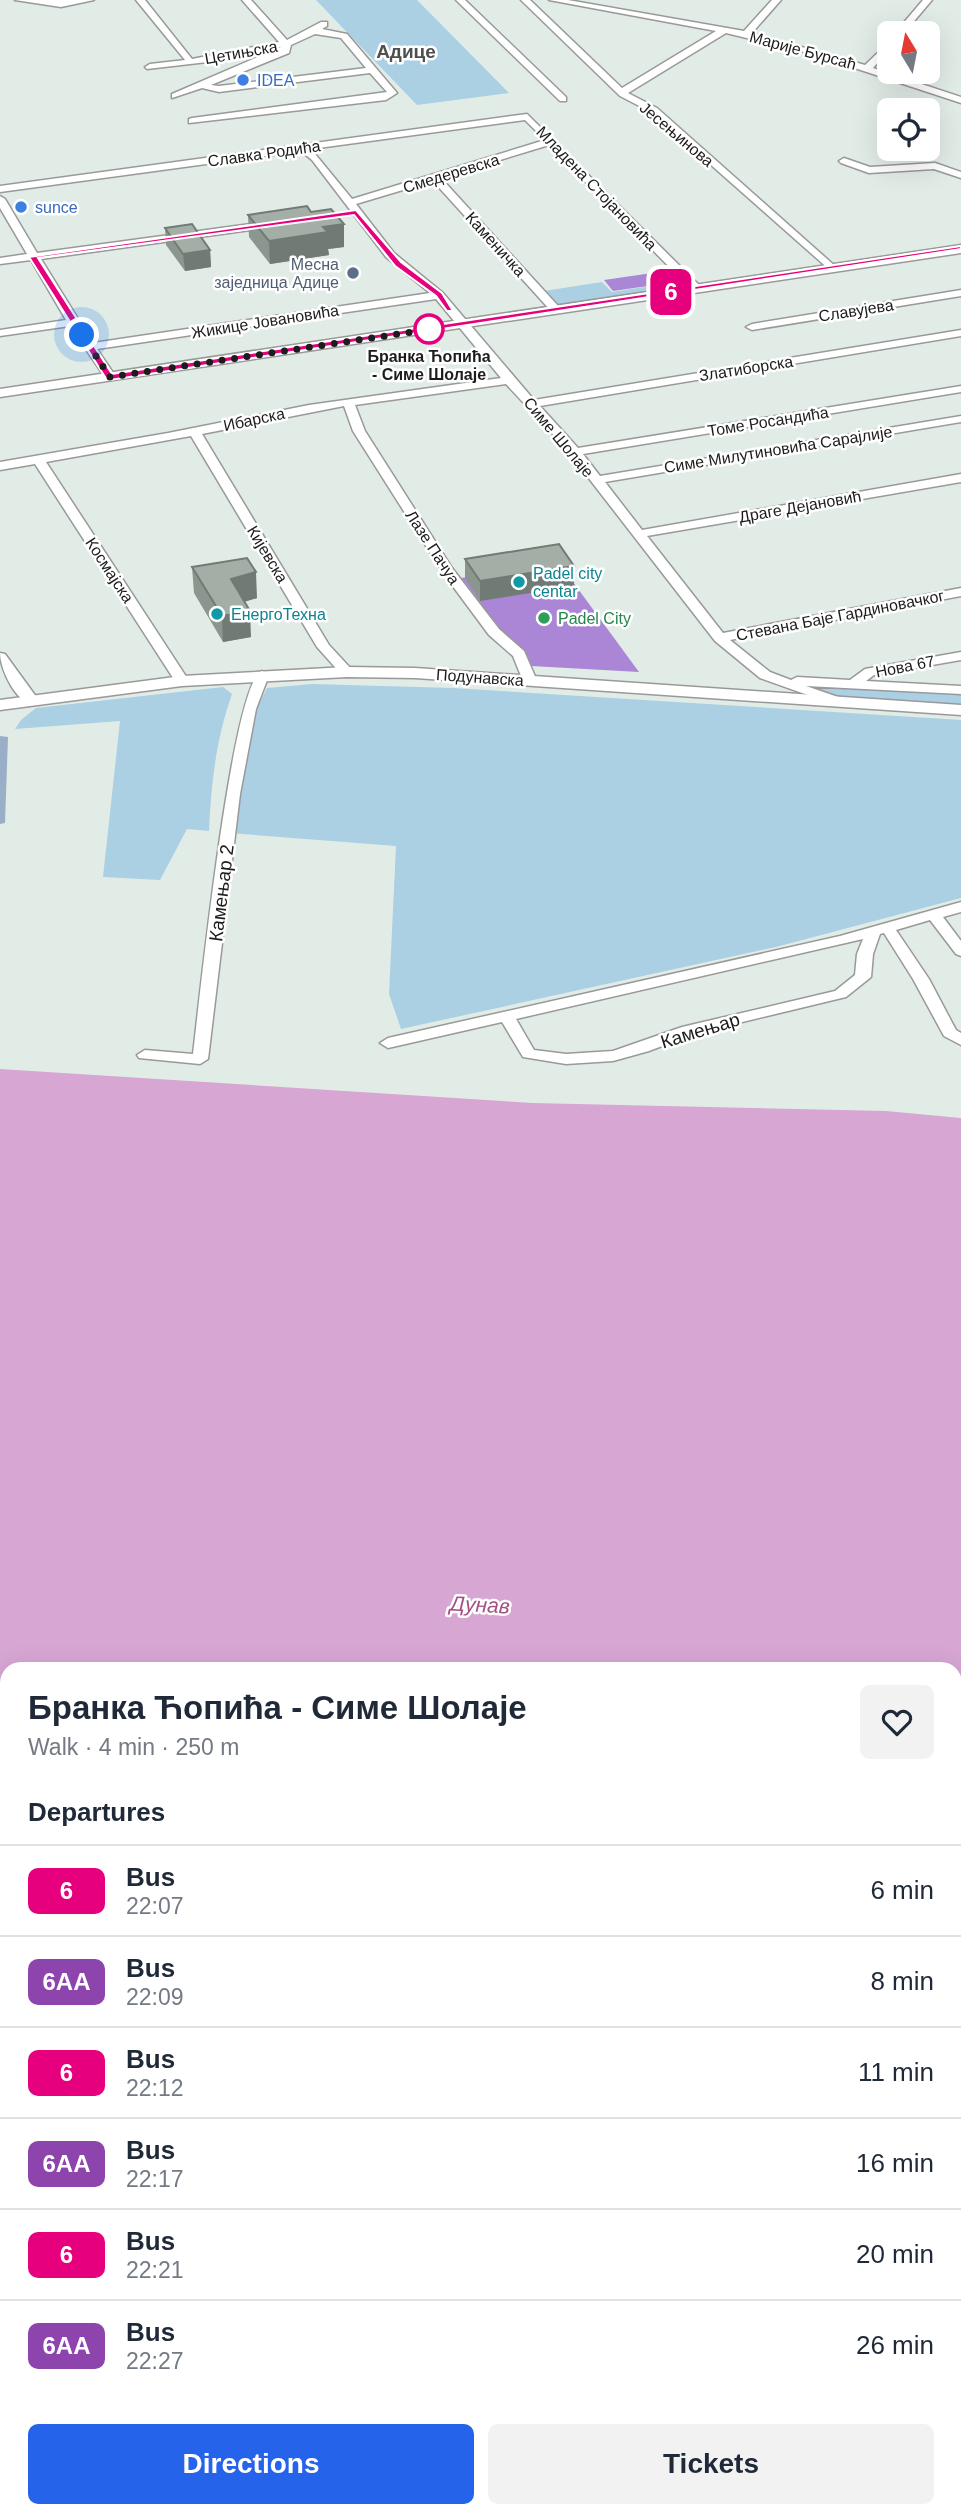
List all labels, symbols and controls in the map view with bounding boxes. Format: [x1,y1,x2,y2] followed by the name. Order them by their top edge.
[877,21,940,84] north arrow
[877,21,940,161] map controls
[748,28,858,73] street label: Марије Бурсаћ
[203,38,279,67] street label: Цетињска
[376,41,436,62] district label: Адице
[235,72,251,88] marker: IDEA
[257,72,295,89] place label: IDEA
[877,98,940,161] button: locate
[636,99,717,170] street label: Јесењинова
[533,123,660,254] street label: Младена Стојановића
[207,137,322,170] street label: Славка Родића
[401,151,501,196] street label: Смедеревска
[13,199,29,215] marker: sunce
[35,199,78,216] place label: sunce
[462,209,529,280] street label: Каменичка
[214,256,339,291] place label: Месна заједница Адице
[345,265,361,281] marker: Месна заједница Адице
[648,269,694,315] line badge: 6
[664,278,678,305] text: 6
[817,296,895,325] street label: Славујева
[190,301,340,342] street label: Жикице Јовановића
[414,314,444,344] marker: Бранка Ћопића - Симе Шолаје
[64,317,99,352] your location
[367,348,491,383] place label: Бранка Ћопића - Симе Шолаје
[698,353,794,384] street label: Златиборска
[520,394,597,481] street label: Симе Шолаје
[706,404,830,439] street label: Томе Росандића
[222,405,286,434] street label: Ибарска
[663,423,894,476] street label: Симе Милутиновића Сарајлије
[738,487,862,526] street label: Драге Дејановић
[402,507,463,588] street label: Лазе Пачуа
[244,523,291,586] street label: Кијевска
[82,535,137,606] street label: Космајска
[533,565,602,600] place label: Padel city centar
[511,574,527,590] marker: Padel city centar
[735,587,946,644] street label: Стевана Баје Гардиновачког
[209,606,225,622] marker: ЕнергоТехна
[231,606,326,623] place label: ЕнергоТехна
[536,610,552,626] marker: Padel City
[558,610,631,627] place label: Padel City
[874,652,936,681] street label: Нова 67
[436,666,524,689] street label: Подунавска
[205,843,238,943] street label: Камењар 2
[658,1008,742,1052] street label: Камењар
[448,1591,510,1618] water label: Дунав
[860,1685,934,1759] button: heart
[28,1689,527,1726] text: Бранка Ћопића - Симе Шолаје
[28,1734,239,1760] text: Walk · 4 min · 250 m
[28,1797,165,1827] text: Departures
[126,1862,175,1892] text: Bus
[870,1875,934,1905] text: 6 min
[60,1877,73,1904] text: 6
[126,1893,184,1919] text: 22:07
[126,1953,175,1983] text: Bus
[870,1966,934,1996] text: 8 min
[42,1968,91,1995] text: 6AA
[126,1984,184,2010] text: 22:09
[126,2044,175,2074] text: Bus
[858,2057,934,2087] text: 11 min
[60,2059,73,2086] text: 6
[126,2075,184,2101] text: 22:12
[126,2135,175,2165] text: Bus
[856,2148,934,2178] text: 16 min
[42,2150,91,2177] text: 6AA
[126,2166,184,2192] text: 22:17
[126,2226,175,2256] text: Bus
[856,2239,934,2269] text: 20 min
[60,2241,73,2268] text: 6
[126,2257,184,2283] text: 22:21
[126,2317,175,2347] text: Bus
[856,2330,934,2360] text: 26 min
[42,2332,91,2359] text: 6AA
[126,2348,184,2374] text: 22:27
[28,2424,474,2504] button: Directions
[488,2424,934,2504] button: Tickets

